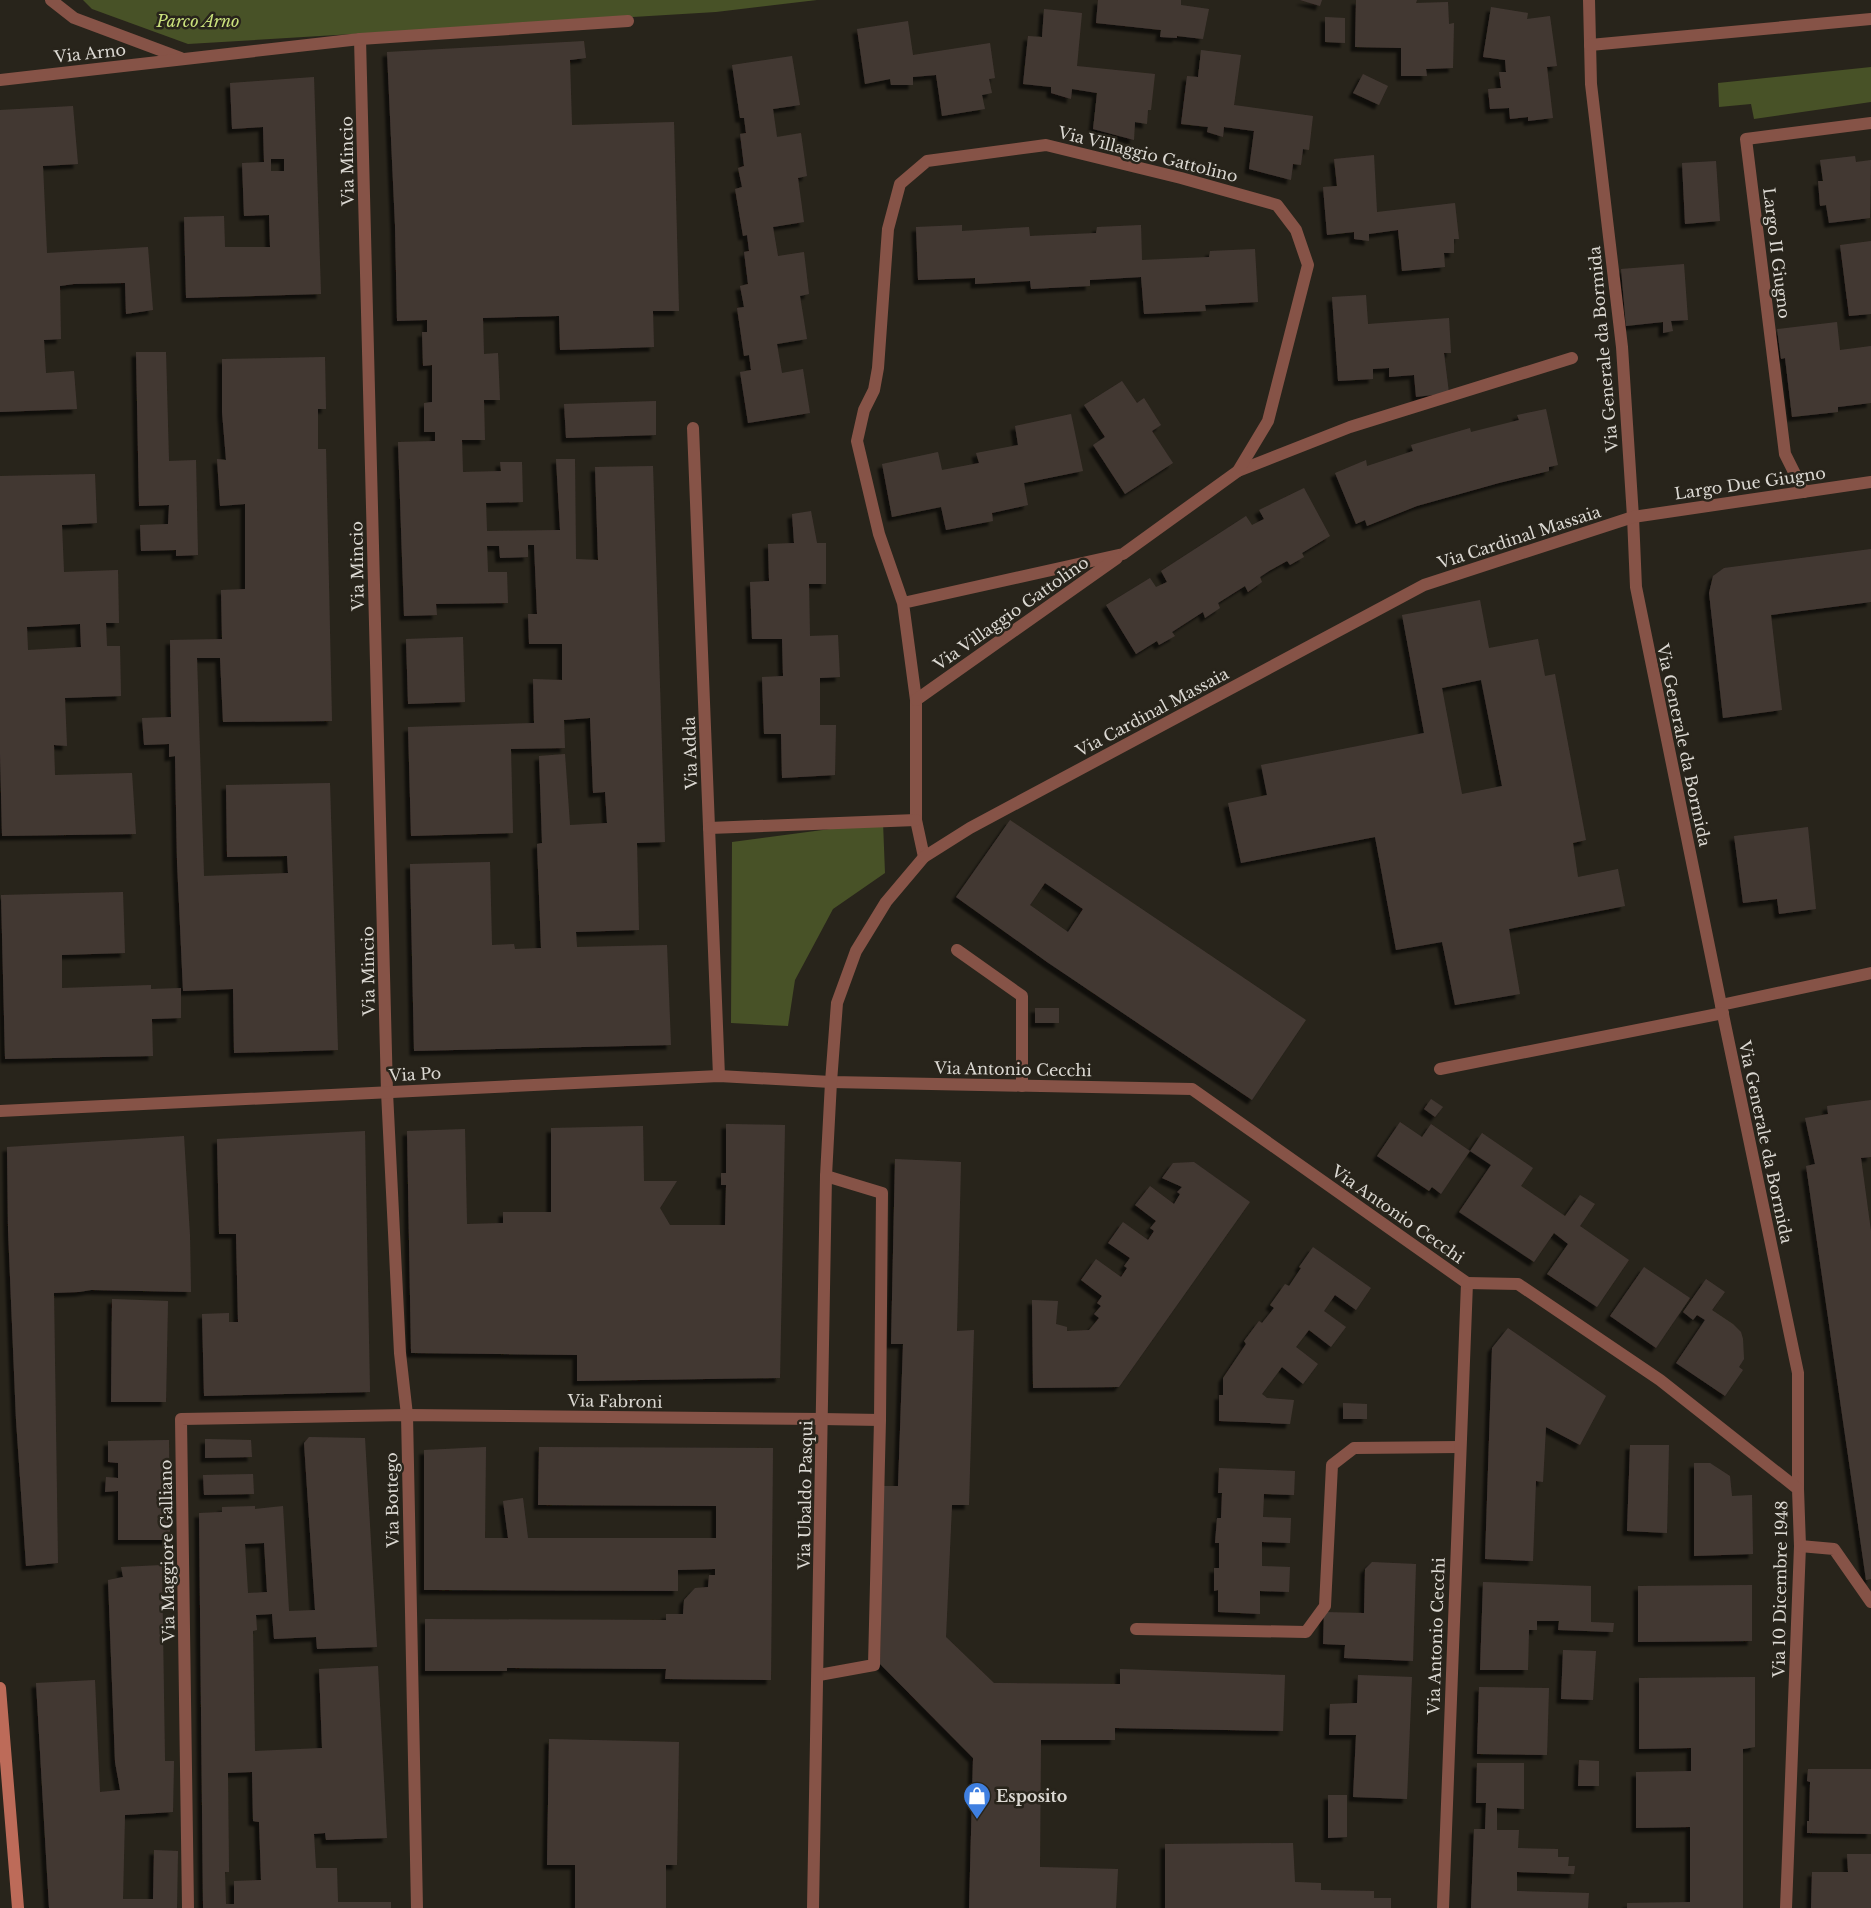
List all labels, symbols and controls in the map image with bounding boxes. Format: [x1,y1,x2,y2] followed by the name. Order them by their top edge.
[156,11,239,31] park label: Parco Arno
[52,39,127,67] street label: Via Arno
[336,116,358,207] street label: Via Mincio
[1055,122,1240,186] street label: Via Villaggio Gattolino
[1759,186,1795,320] street label: Largo II Giugno
[1584,245,1622,454] street label: Via Generale da Bormida
[1673,462,1827,504] street label: Largo Due Giugno
[1434,501,1603,573] street label: Via Cardinal Massaia
[346,521,368,612] street label: Via Mincio
[929,552,1092,675] street label: Via Villaggio Gattolino
[1653,641,1715,848] street label: Via Generale da Bormida
[1071,663,1232,761] street label: Via Cardinal Massaia
[679,716,701,791] street label: Via Adda
[357,926,379,1017] street label: Via Mincio
[1735,1038,1797,1245] street label: Via Generale da Bormida
[933,1058,1092,1080] street label: Via Antonio Cecchi
[387,1063,442,1085] street label: Via Po
[1327,1160,1469,1268] street label: Via Antonio Cecchi
[566,1390,663,1412] street label: Via Fabroni
[794,1420,816,1571] street label: Via Ubaldo Pasqui
[381,1452,403,1549] street label: Via Bottego
[155,1459,179,1644] street label: Via Maggiore Galliano
[1768,1500,1792,1679] street label: Via 10 Dicembre 1948
[1423,1556,1449,1716] street label: Via Antonio Cecchi
[962,1781,992,1820] shop icon: Esposito
[996,1786,1067,1806] place label: Esposito

